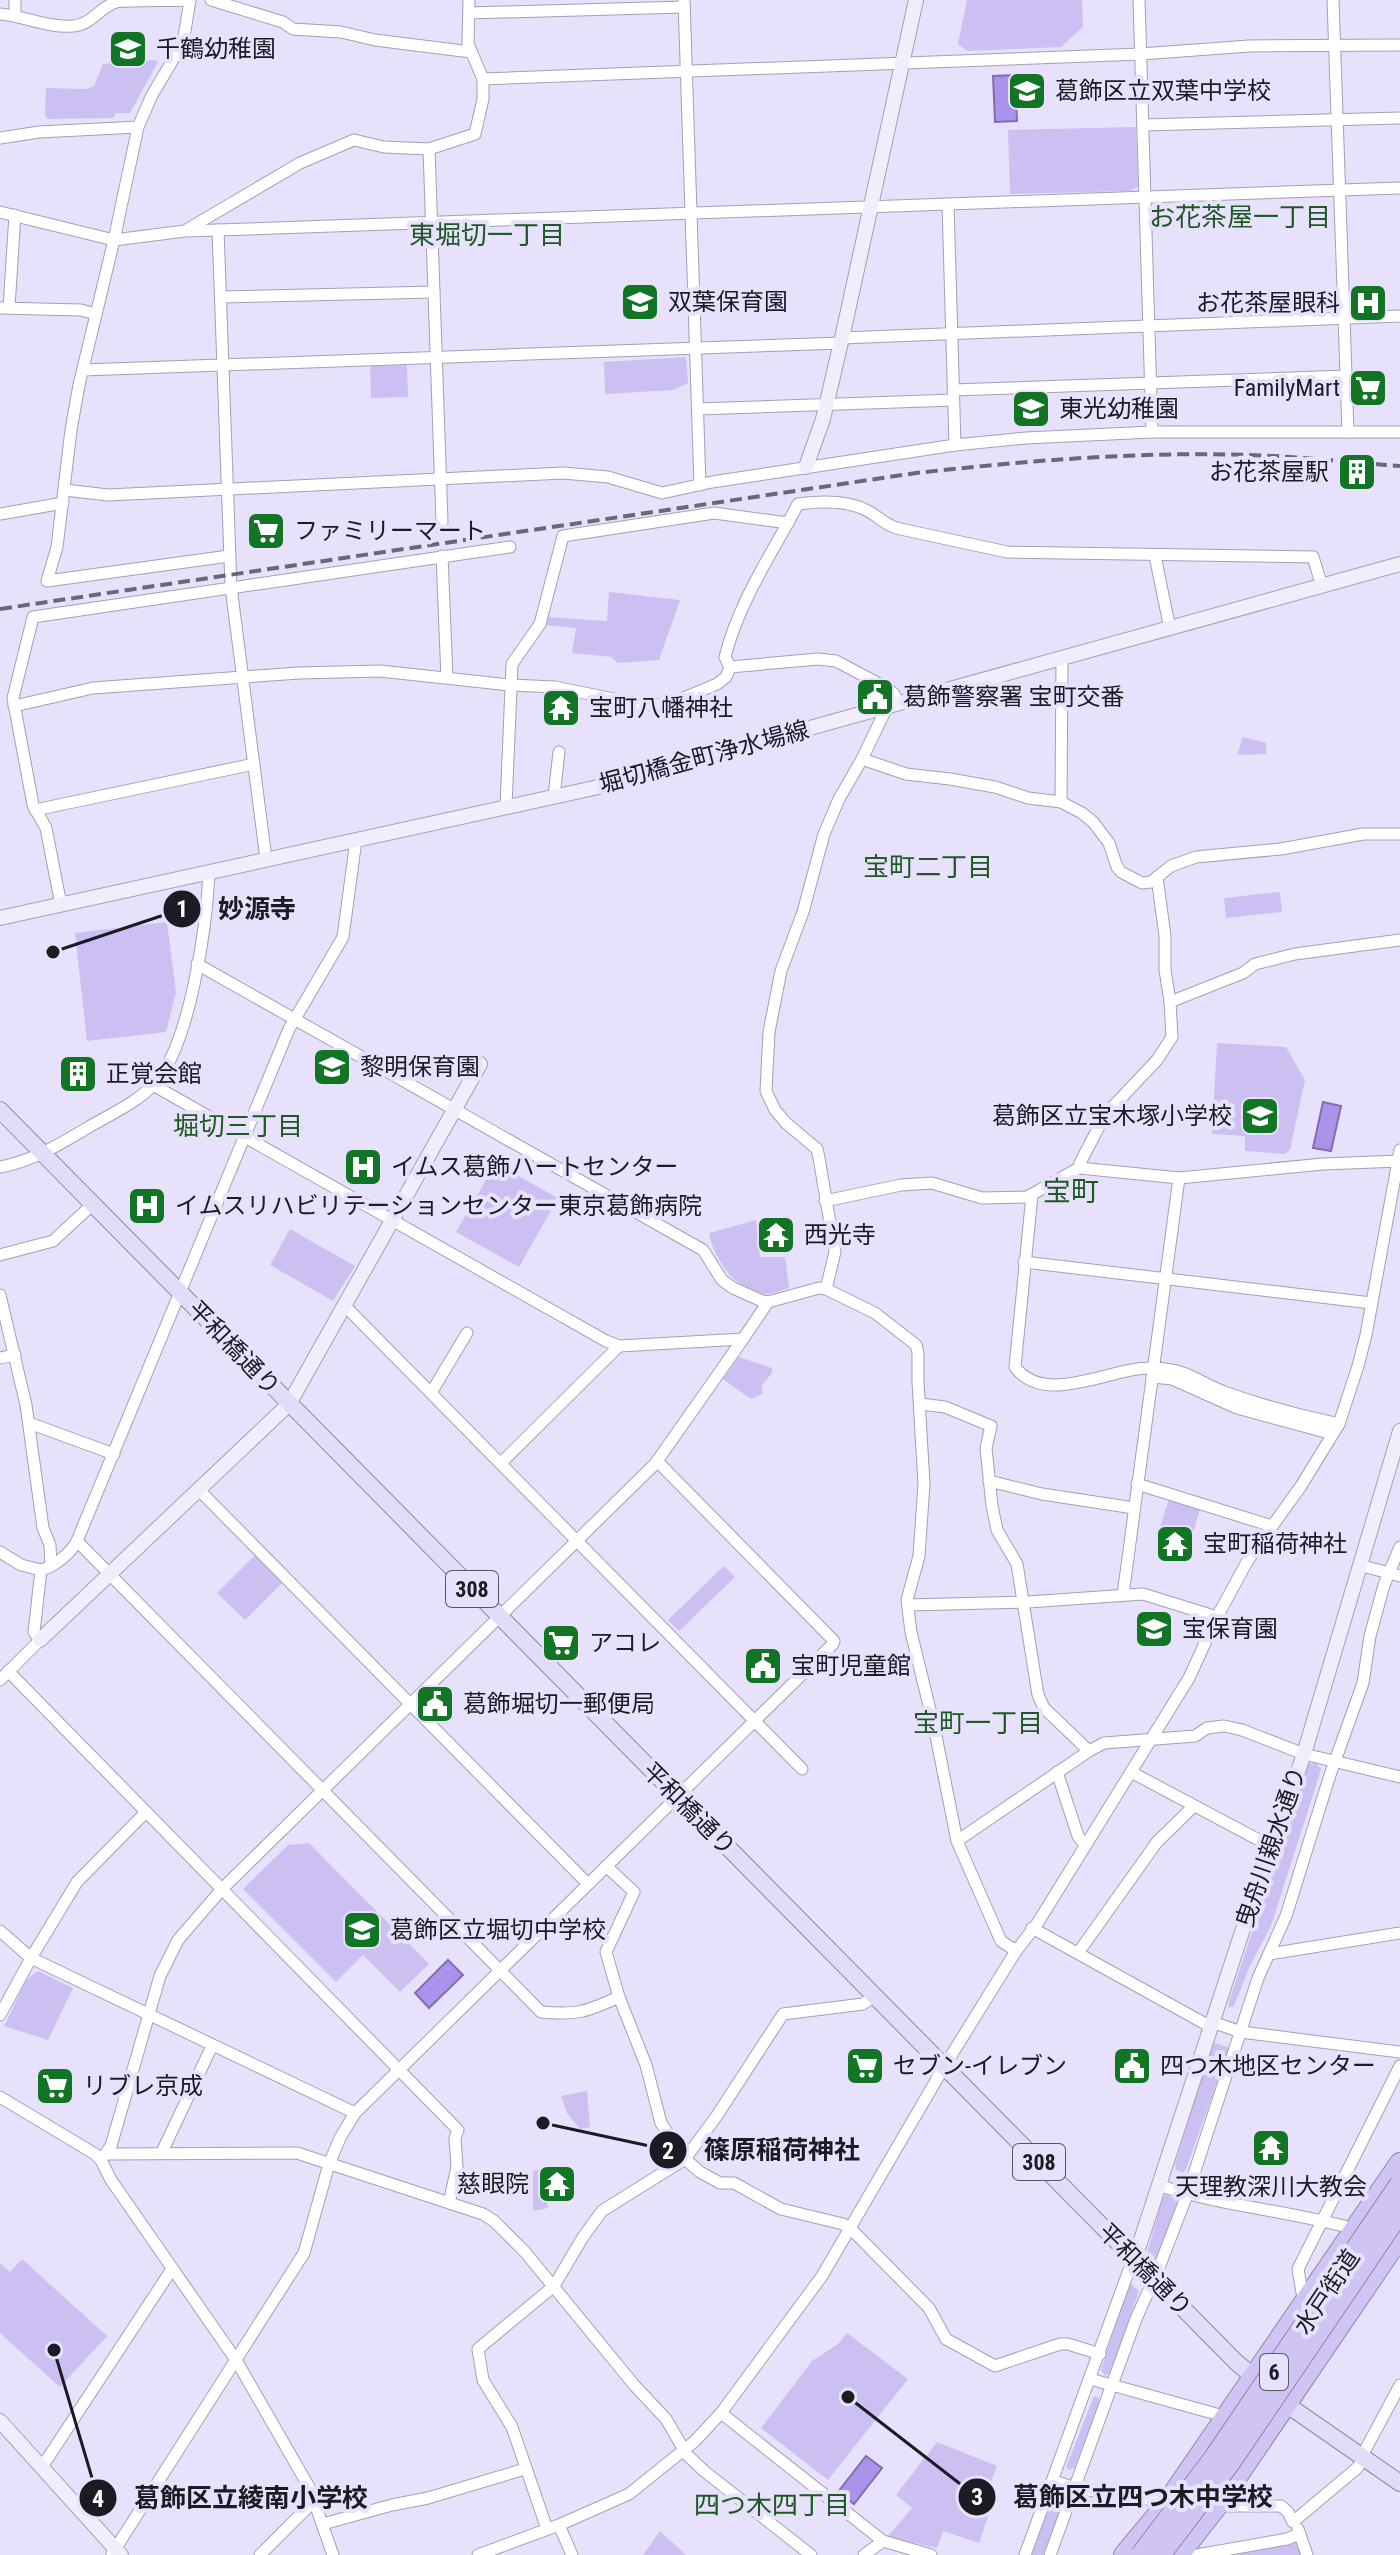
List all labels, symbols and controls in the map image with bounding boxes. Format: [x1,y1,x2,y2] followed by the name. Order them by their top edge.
[107,28,149,70] school or university icon: 千鶴幼稚園
[156,35,276,63] place label: 千鶴幼稚園
[1006,70,1048,112] school or university icon: 葛飾区立双葉中学校
[1055,77,1271,105] place label: 葛飾区立双葉中学校
[1149,202,1331,232] district label: お花茶屋一丁目
[409,220,565,250] district label: 東堀切一丁目
[619,281,661,323] school or university icon: 双葉保育園
[1347,282,1389,324] hospital icon: お花茶屋眼科
[668,288,788,316] place label: 双葉保育園
[1196,289,1340,317] place label: お花茶屋眼科
[1347,367,1389,409] supermarket icon: FamilyMart
[1234,374,1340,402] place label: FamilyMart
[1010,388,1052,430] school or university icon: 東光幼稚園
[1059,395,1179,423] place label: 東光幼稚園
[1336,451,1378,493] building icon: お花茶屋駅
[1209,458,1329,486] place label: お花茶屋駅
[245,510,287,552] supermarket icon: ファミリーマート
[294,517,486,545] place label: ファミリーマート
[854,676,896,718] public building icon: 葛飾警察署 宝町交番
[903,683,1125,711] place label: 葛飾警察署 宝町交番
[540,687,582,729] temple icon: 宝町八幡神社
[589,694,733,722] place label: 宝町八幡神社
[596,716,812,798] street label: 堀切橋金町浄水場線
[863,852,993,882] district label: 宝町二丁目
[162,884,312,934] callout: 妙源寺
[218,894,296,924] text: 妙源寺
[176,895,188,923] text: 1
[311,1046,353,1088] school or university icon: 黎明保育園
[57,1053,99,1095] building icon: 正覚会館
[360,1053,480,1081] place label: 黎明保育園
[106,1060,202,1088] place label: 正覚会館
[1239,1095,1281,1137] school or university icon: 葛飾区立宝木塚小学校
[992,1102,1232,1130] place label: 葛飾区立宝木塚小学校
[173,1111,303,1141] district label: 堀切三丁目
[342,1146,384,1188] hospital icon: イムス葛飾ハートセンター
[391,1153,679,1181] place label: イムス葛飾ハートセンター
[1043,1175,1099,1208] district label: 宝町
[126,1185,168,1227] hospital icon: イムスリハビリテーションセンター東京葛飾病院
[175,1192,702,1220] place label: イムスリハビリテーションセンター東京葛飾病院
[755,1214,797,1256] temple icon: 西光寺
[804,1221,876,1249] place label: 西光寺
[182,1295,286,1401] street label: 平和橋通り
[1154,1523,1196,1565] temple icon: 宝町稲荷神社
[1203,1530,1347,1558] place label: 宝町稲荷神社
[446,1571,498,1607] road number: 308
[1133,1608,1175,1650] school or university icon: 宝保育園
[1182,1615,1278,1643] place label: 宝保育園
[540,1622,582,1664] supermarket icon: アコレ
[589,1629,661,1657] place label: アコレ
[742,1645,784,1687] public building icon: 宝町児童館
[791,1652,911,1680] place label: 宝町児童館
[414,1683,456,1725] public building icon: 葛飾堀切一郵便局
[463,1690,655,1718] place label: 葛飾堀切一郵便局
[913,1708,1043,1738] district label: 宝町一丁目
[637,1757,741,1861] street label: 平和橋通り
[1230,1763,1312,1931] street label: 曳舟川親水通り
[341,1909,383,1951] school or university icon: 葛飾区立堀切中学校
[390,1916,606,1944] place label: 葛飾区立堀切中学校
[844,2045,886,2087] supermarket icon: セブン-イレブン
[1111,2045,1153,2087] public building icon: 四つ木地区センター
[893,2052,1067,2080] place label: セブン-イレブン
[1160,2052,1376,2080] place label: 四つ木地区センター
[34,2065,76,2107] supermarket icon: リブレ京成
[83,2072,203,2100] place label: リブレ京成
[648,2125,876,2175] callout: 篠原稲荷神社
[1250,2127,1292,2169] temple icon: 天理教深川大教会
[704,2135,860,2165] text: 篠原稲荷神社
[662,2137,674,2165] text: 2
[1013,2144,1065,2180] road number: 308
[536,2163,578,2205] temple icon: 慈眼院
[457,2170,529,2198] place label: 慈眼院
[1175,2173,1367,2201] place label: 天理教深川大教会
[1093,2218,1197,2322] street label: 平和橋通り
[1289,2244,1365,2340] street label: 水戸街道
[1260,2354,1288,2390] road number: 6
[957,2472,1289,2522] callout: 葛飾区立四つ木中学校
[78,2473,384,2523] callout: 葛飾区立綾南小学校
[1013,2482,1273,2512] text: 葛飾区立四つ木中学校
[134,2483,368,2513] text: 葛飾区立綾南小学校
[971,2483,983,2511] text: 3
[92,2485,104,2513] text: 4
[694,2490,850,2520] district label: 四つ木四丁目

